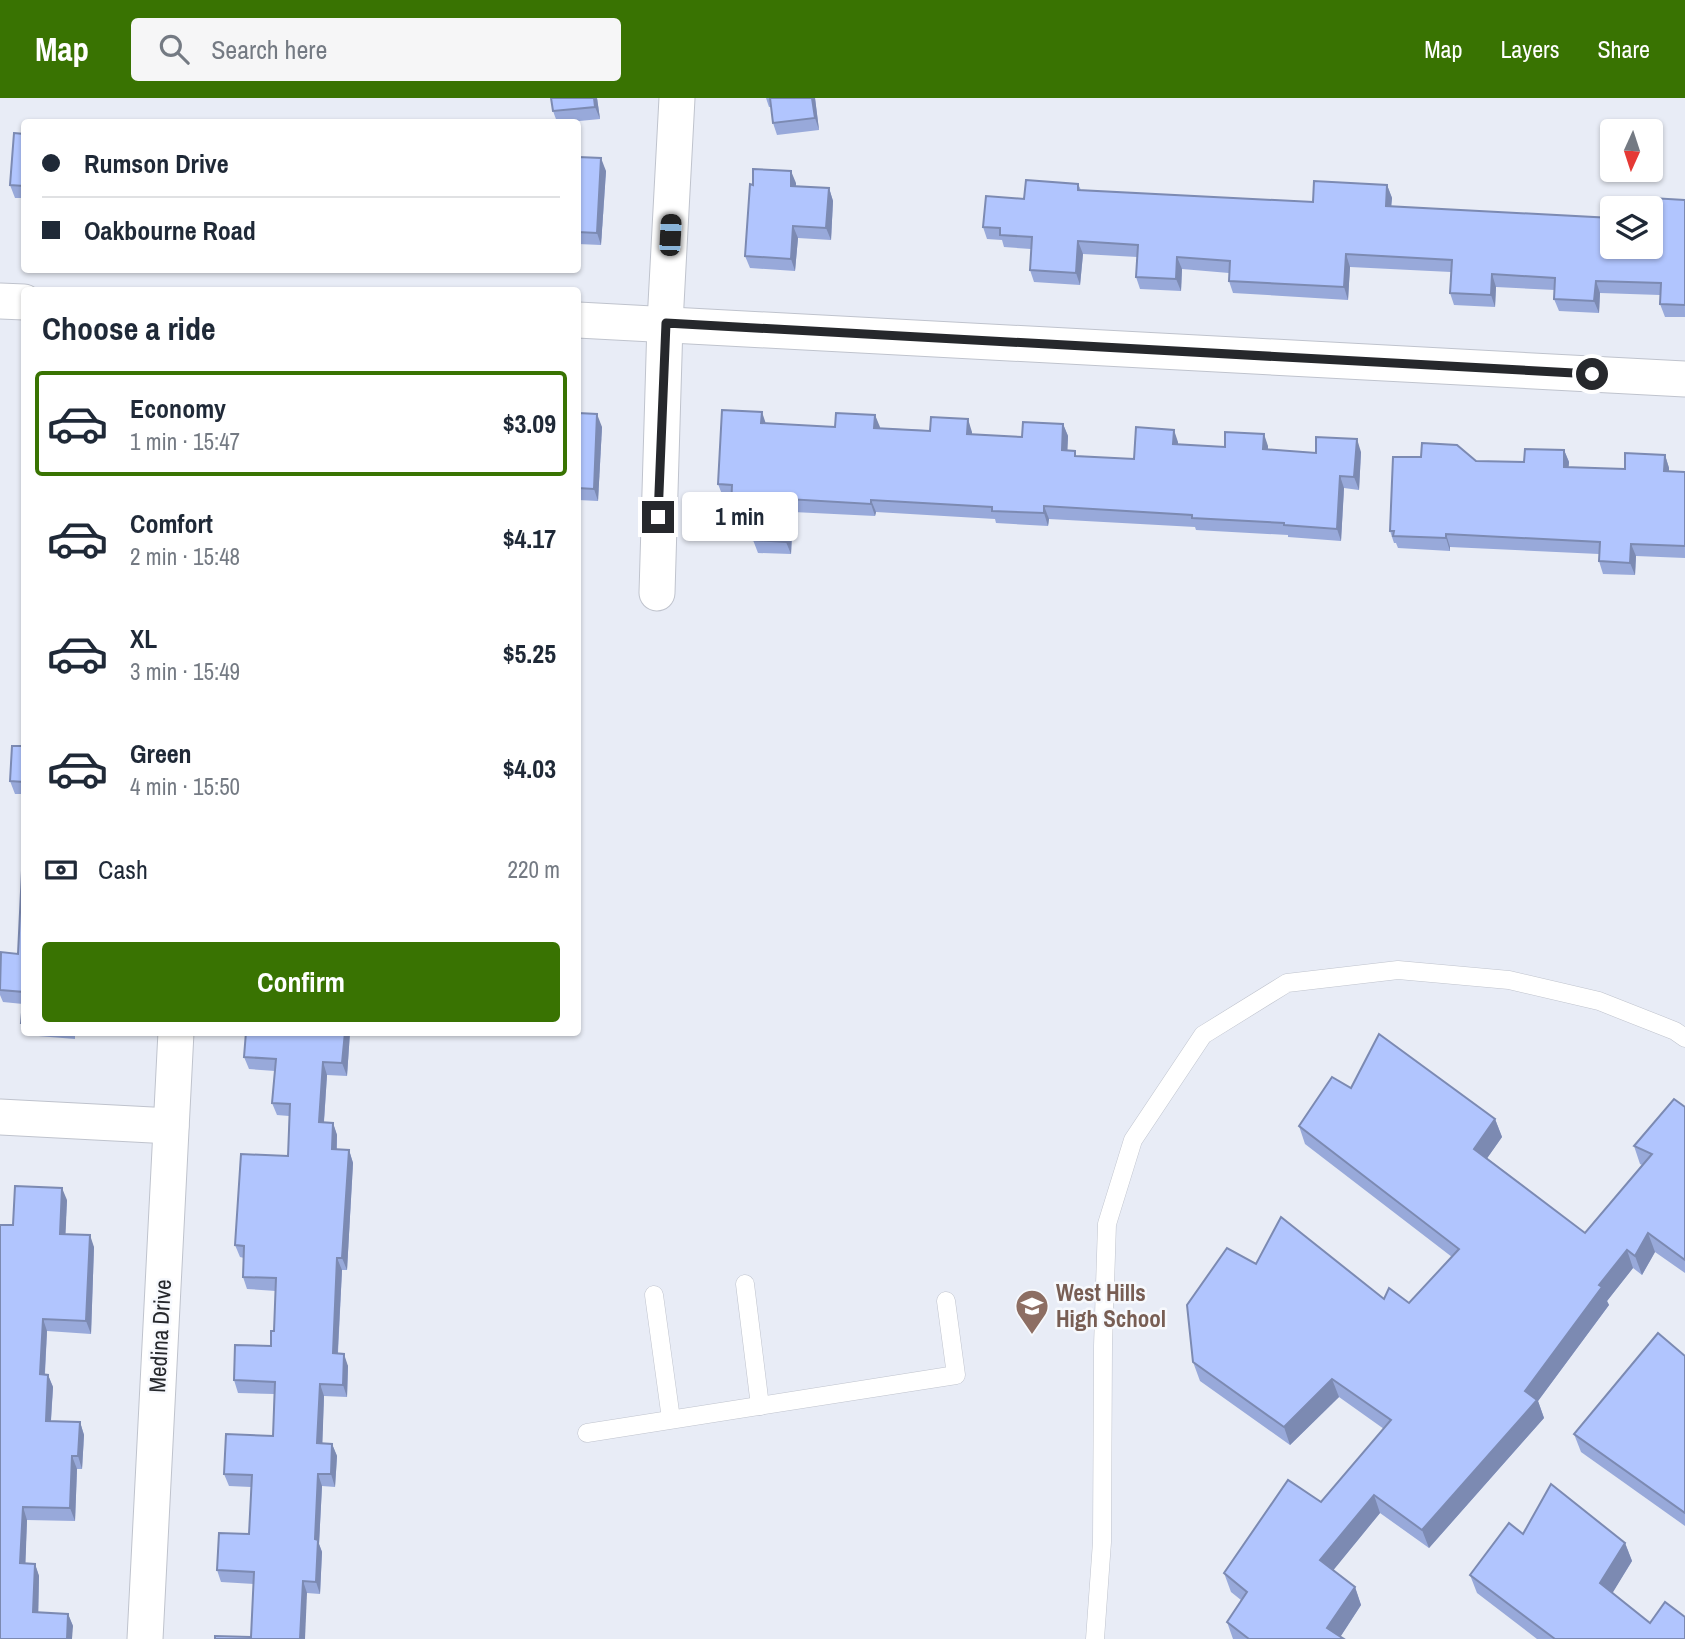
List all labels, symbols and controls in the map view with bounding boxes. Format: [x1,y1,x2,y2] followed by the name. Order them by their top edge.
[131,18,621,81] search box
[35,27,89,71] text: Map
[155,30,193,68] icon: search
[211,32,327,67] text: Search here
[1424,33,1462,65] text: Map
[1500,33,1559,65] text: Layers
[1597,33,1650,65] text: Share
[1600,119,1662,182] north arrow
[1600,119,1663,259] map controls
[84,146,229,181] text: Rumson Drive
[1600,196,1663,259] button: layers
[84,213,256,248] text: Oakbourne Road
[659,213,682,257] car
[42,307,216,350] text: Choose a ride
[1576,358,1608,390] route start
[130,391,226,426] text: Economy
[46,392,109,455] icon: car
[503,406,556,441] text: $3.09
[130,426,240,457] text: 1 min · 15:47
[682,492,798,542] callout: 1 min
[642,501,674,533] route end
[715,501,765,532] text: 1 min
[130,506,213,541] text: Comfort
[46,507,109,570] icon: car
[503,521,556,556] text: $4.17
[130,541,240,572] text: 2 min · 15:48
[130,621,157,656] text: XL
[46,622,109,685] icon: car
[503,636,556,671] text: $5.25
[130,656,240,687] text: 3 min · 15:49
[130,736,192,771] text: Green
[46,737,109,800] icon: car
[503,751,556,786] text: $4.03
[130,771,240,802] text: 4 min · 15:50
[42,851,80,889] icon: cash
[98,852,148,887] text: Cash
[508,854,560,885] text: 220 m
[42,942,560,1022] button: Confirm
[1056,1277,1166,1334] place label: West Hills High School
[141,1279,178,1393] street label: Medina Drive
[1013,1287,1051,1336] school or university icon: West Hills High School

